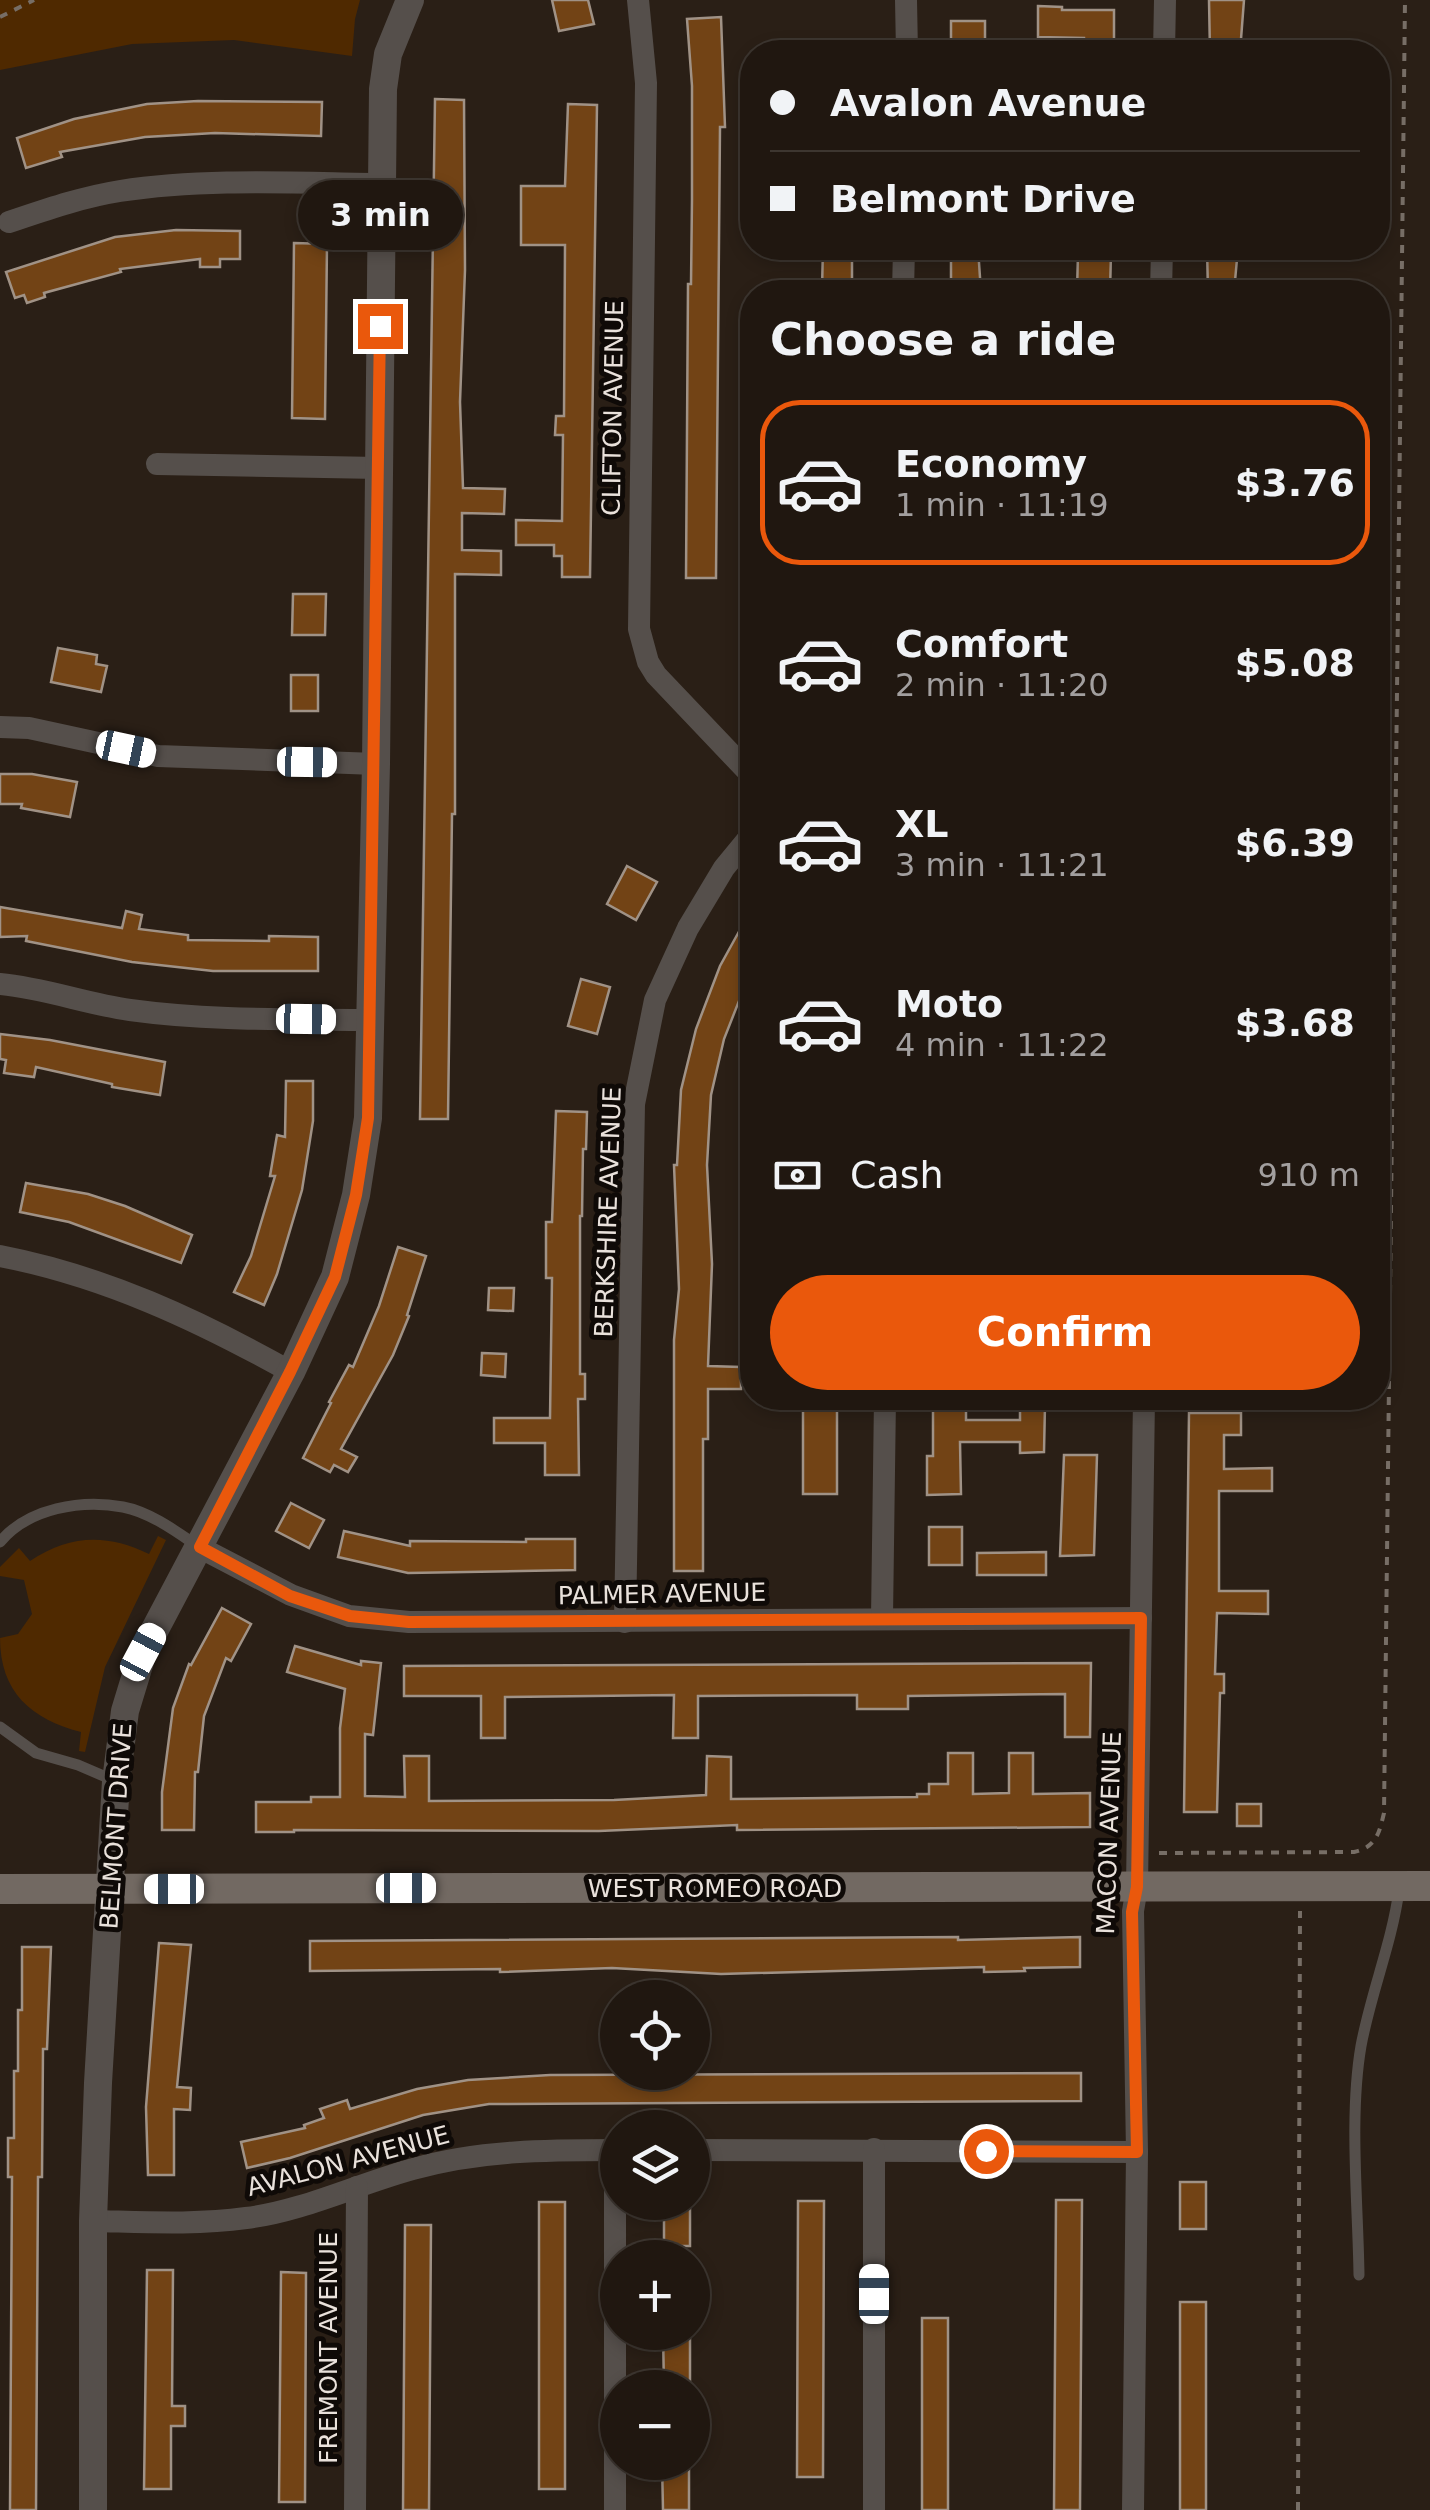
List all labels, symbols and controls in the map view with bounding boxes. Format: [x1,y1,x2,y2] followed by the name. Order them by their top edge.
[830,81,1146,125] text: Avalon Avenue
[830,177,1136,221] text: Belmont Drive
[298,181,462,251] callout: 3 min
[330,196,431,234] text: 3 min
[597,300,629,516] street label: CLIFTON AVENUE
[358,304,403,349] route end
[770,313,1116,366] text: Choose a ride
[775,438,865,528] icon: car
[895,442,1087,486] text: Economy
[1235,461,1355,505] text: $3.76
[895,486,1109,524] text: 1 min · 11:19
[775,618,865,708] icon: car
[895,622,1068,666] text: Comfort
[1235,641,1355,685] text: $5.08
[895,666,1109,704] text: 2 min · 11:20
[94,728,158,770] car
[277,746,337,778] car
[775,798,865,888] icon: car
[895,802,949,846] text: XL
[1235,821,1355,865] text: $6.39
[895,846,1109,884] text: 3 min · 11:21
[775,978,865,1068] icon: car
[895,982,1003,1026] text: Moto
[1235,1001,1355,1045] text: $3.68
[276,1003,336,1035] car
[895,1026,1109,1064] text: 4 min · 11:22
[589,1086,627,1338] street label: BERKSHIRE AVENUE
[770,1148,825,1203] icon: cash
[850,1153,944,1197] text: Cash
[1258,1156,1360,1194] text: 910 m
[770,1275,1360,1390] button: Confirm
[558,1578,766,1610] street label: PALMER AVENUE
[116,1618,170,1686] car
[94,1722,138,1930] street label: BELMONT DRIVE
[1091,1731,1127,1935] street label: MACON AVENUE
[376,1873,436,1903] car
[144,1874,204,1904] car
[588,1874,842,1903] street label: WEST ROMEO ROAD
[600,1980,710,2480] map controls
[600,1980,710,2090] button: locate
[600,2110,710,2220] button: layers
[243,2120,453,2202] street label: AVALON AVENUE
[964,2129,1009,2174] route start
[314,2232,343,2464] street label: FREMONT AVENUE
[600,2240,710,2350] button: +
[859,2264,889,2324] car
[600,2370,710,2480] button: −

